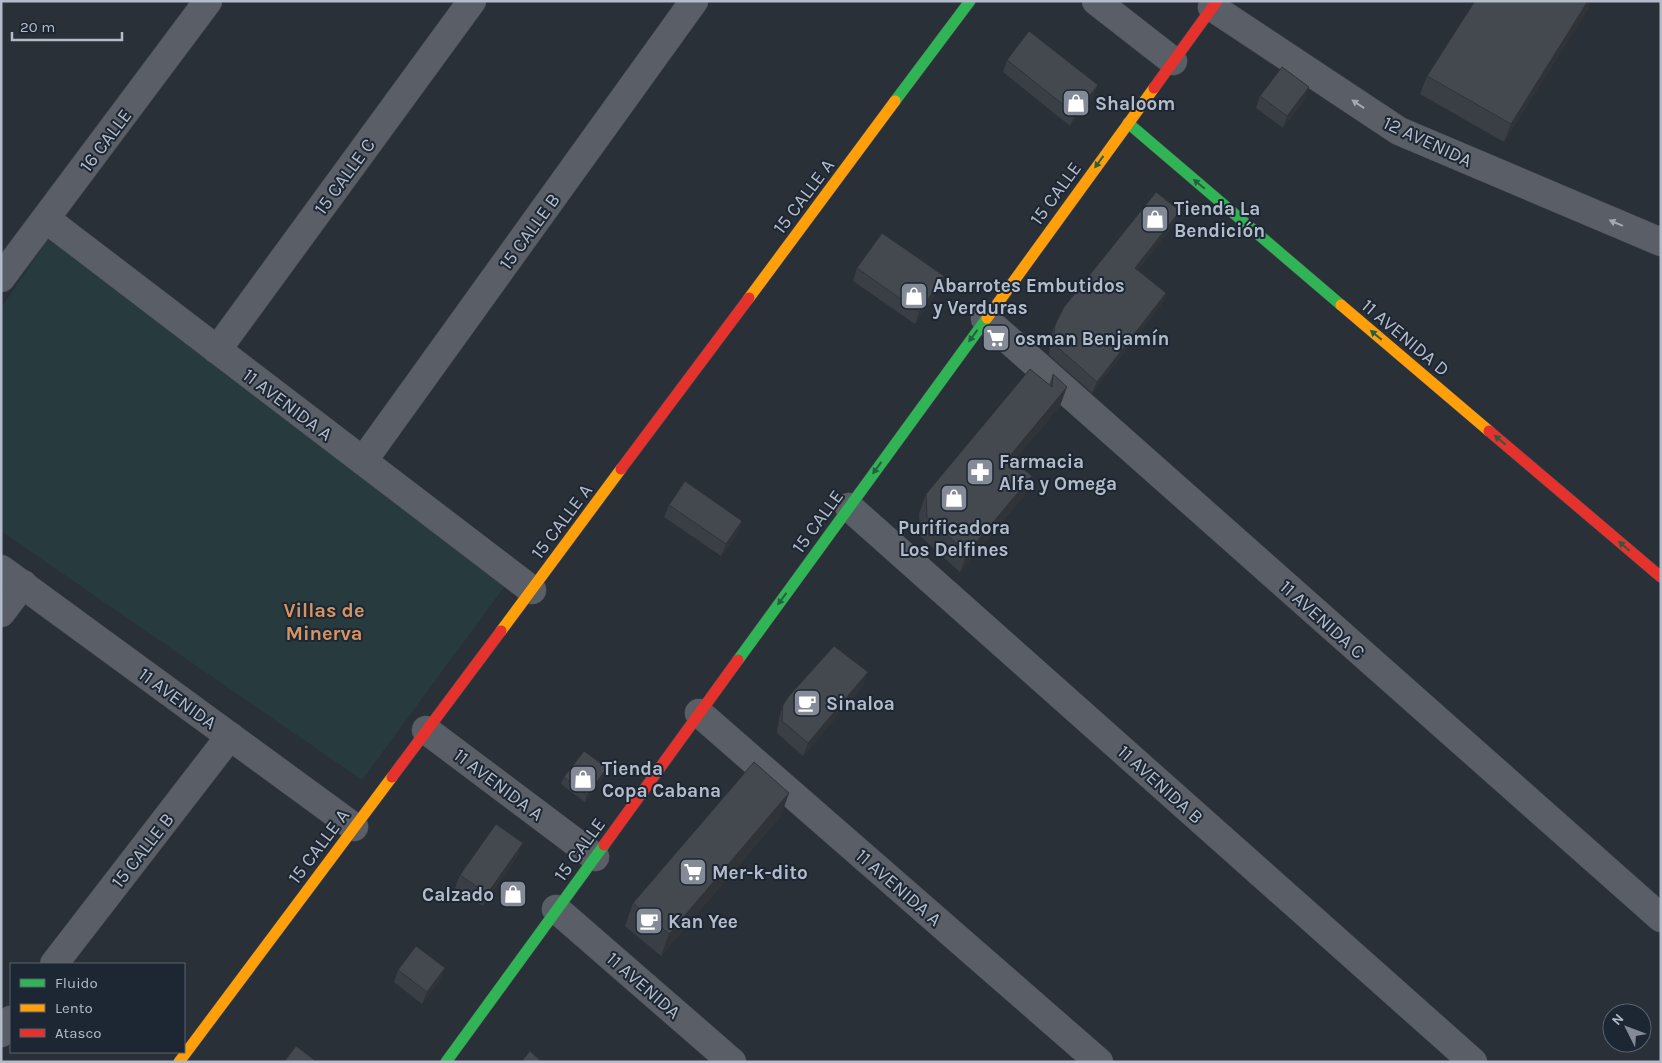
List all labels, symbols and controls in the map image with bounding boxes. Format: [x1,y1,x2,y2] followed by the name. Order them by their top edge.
[12,10,122,42] scale bar
[20,18,55,36] text: 20 m
[1061,88,1091,118] shop icon: Shaloom
[1095,93,1175,115] place label: Shaloom
[1351,99,1364,109] one-way arrow
[75,105,136,176] street label: 16 CALLE
[1380,112,1475,172] street label: 12 AVENIDA
[310,134,380,219] street label: 15 CALLE C
[769,155,839,238] street label: 15 CALLE A
[1094,155,1104,169] one-way arrow
[1026,158,1086,229] street label: 15 CALLE
[1194,178,1206,190] one-way arrow
[495,189,565,274] street label: 15 CALLE B
[1174,198,1265,242] place label: Tienda La Bendición
[1140,204,1170,234] shop icon: Tienda La Bendición
[1609,218,1623,226] one-way arrow
[933,275,1125,319] place label: Abarrotes Embutidos y Verduras
[899,281,929,311] shop icon: Abarrotes Embutidos y Verduras
[1357,295,1454,381] street label: 11 AVENIDA D
[981,323,1011,353] supermarket icon: osman Benjamín
[1015,328,1169,350] place label: osman Benjamín
[968,329,978,343] one-way arrow
[1370,329,1383,340] one-way arrow
[238,364,336,446] street label: 11 AVENIDA A
[1494,435,1507,446] one-way arrow
[999,451,1117,495] place label: Farmacia Alfa y Omega
[965,457,995,487] pharmacy icon: Farmacia Alfa y Omega
[872,461,882,475] one-way arrow
[527,480,597,563] street label: 15 CALLE A
[939,483,969,513] shop icon: Purificadora Los Delfines
[788,486,848,557] street label: 15 CALLE
[898,517,1010,561] place label: Purificadora Los Delfines
[1617,540,1630,551] one-way arrow
[1275,576,1369,664] street label: 11 AVENIDA C
[777,592,787,606] one-way arrow
[284,599,364,645] district label: Villas de Minerva
[134,663,221,734] street label: 11 AVENIDA
[792,688,822,718] cafe icon: Sinaloa
[826,693,895,715] place label: Sinaloa
[1113,741,1207,829] street label: 11 AVENIDA B
[449,744,547,826] street label: 11 AVENIDA A
[602,758,721,802] place label: Tienda Copa Cabana
[568,764,598,794] shop icon: Tienda Copa Cabana
[284,805,354,888] street label: 15 CALLE A
[107,809,179,892] street label: 15 CALLE B
[550,814,610,885] street label: 15 CALLE
[851,845,946,931] street label: 11 AVENIDA A
[678,857,708,887] supermarket icon: Mer-k-dito
[712,862,808,884] place label: Mer-k-dito
[498,879,528,909] shop icon: Calzado
[422,884,494,906] place label: Calzado
[634,906,664,936] cafe icon: Kan Yee
[668,911,738,933] place label: Kan Yee
[602,948,685,1024] street label: 11 AVENIDA
[10,963,185,1053] legend
[55,974,98,992] text: Fluido
[55,999,93,1017] text: Lento
[1602,1003,1652,1053] north arrow
[1608,1010,1627,1029] text: N
[55,1024,101,1042] text: Atasco

